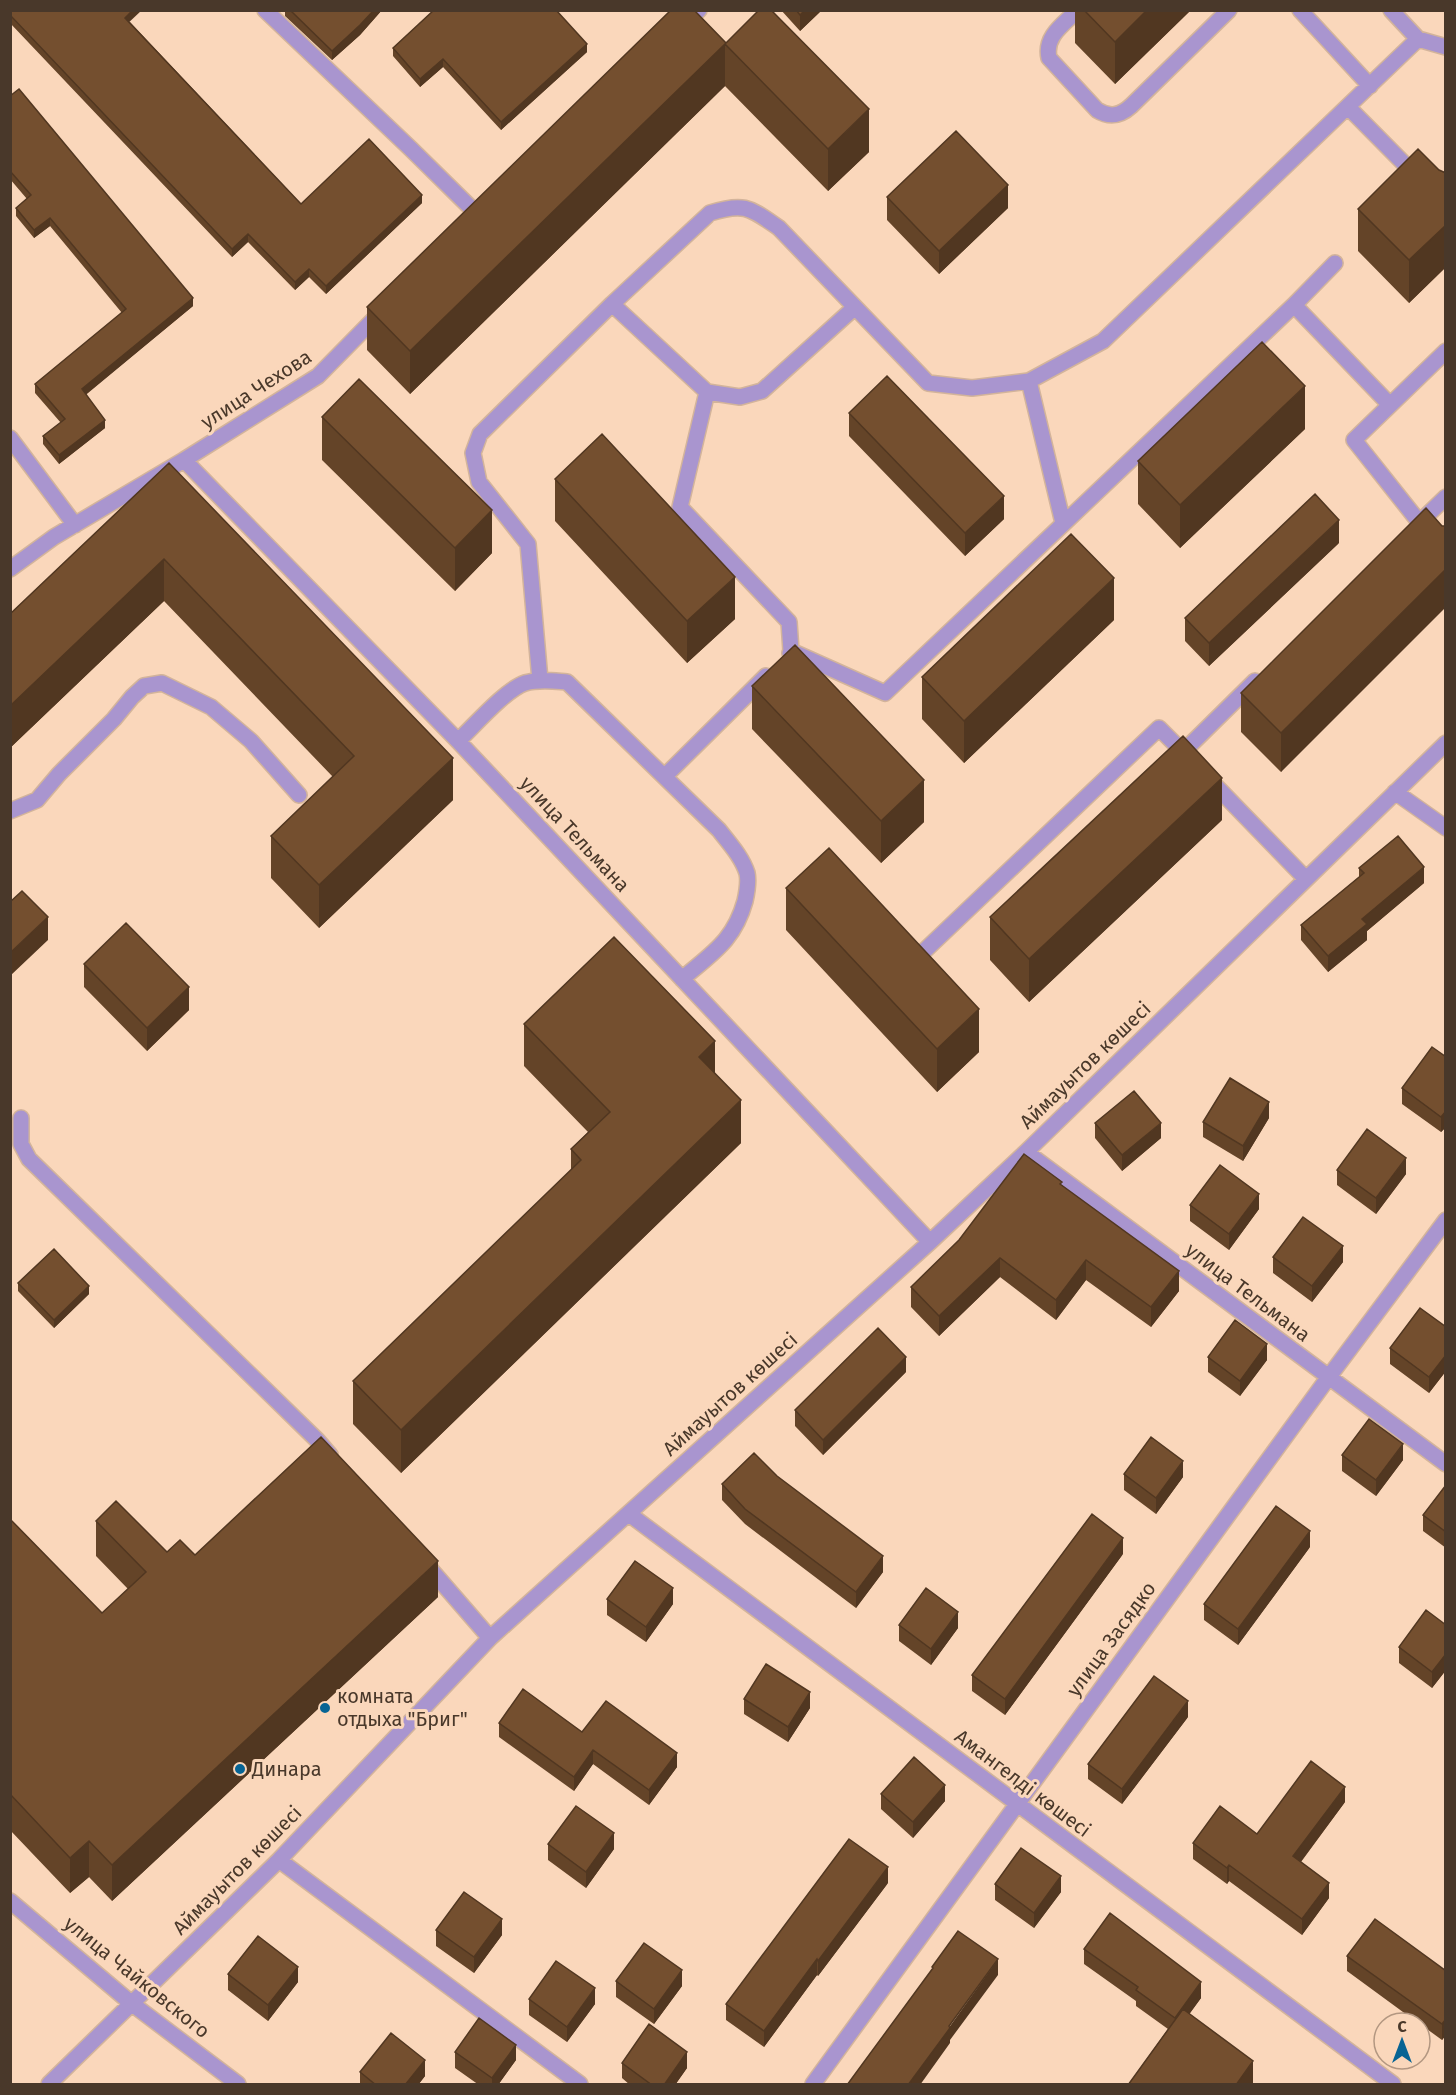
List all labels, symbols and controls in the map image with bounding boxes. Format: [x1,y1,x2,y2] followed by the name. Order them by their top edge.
[196,344,316,434] street label: улица Чехова
[515,771,635,897] street label: улица Тельмана
[1015,996,1155,1134] street label: Аймауытов көшесі
[1181,1237,1315,1347] street label: улица Тельмана
[658,1327,802,1461] street label: Аймауытов көшесі
[1061,1577,1161,1701] street label: улица Засядко
[337,1684,468,1731] place label: комната отдыха "Бриг"
[318,1701,332,1715] marker: комната отдыха "Бриг"
[950,1724,1096,1842] street label: Амангелді көшесі
[251,1757,322,1781] place label: Динара
[233,1762,247,1776] marker: Динара
[167,1800,307,1940] street label: Аймауытов көшесі
[59,1911,215,2043] street label: улица Чайковского
[1372,2011,1432,2071] north arrow
[1397,2017,1407,2036] text: С

